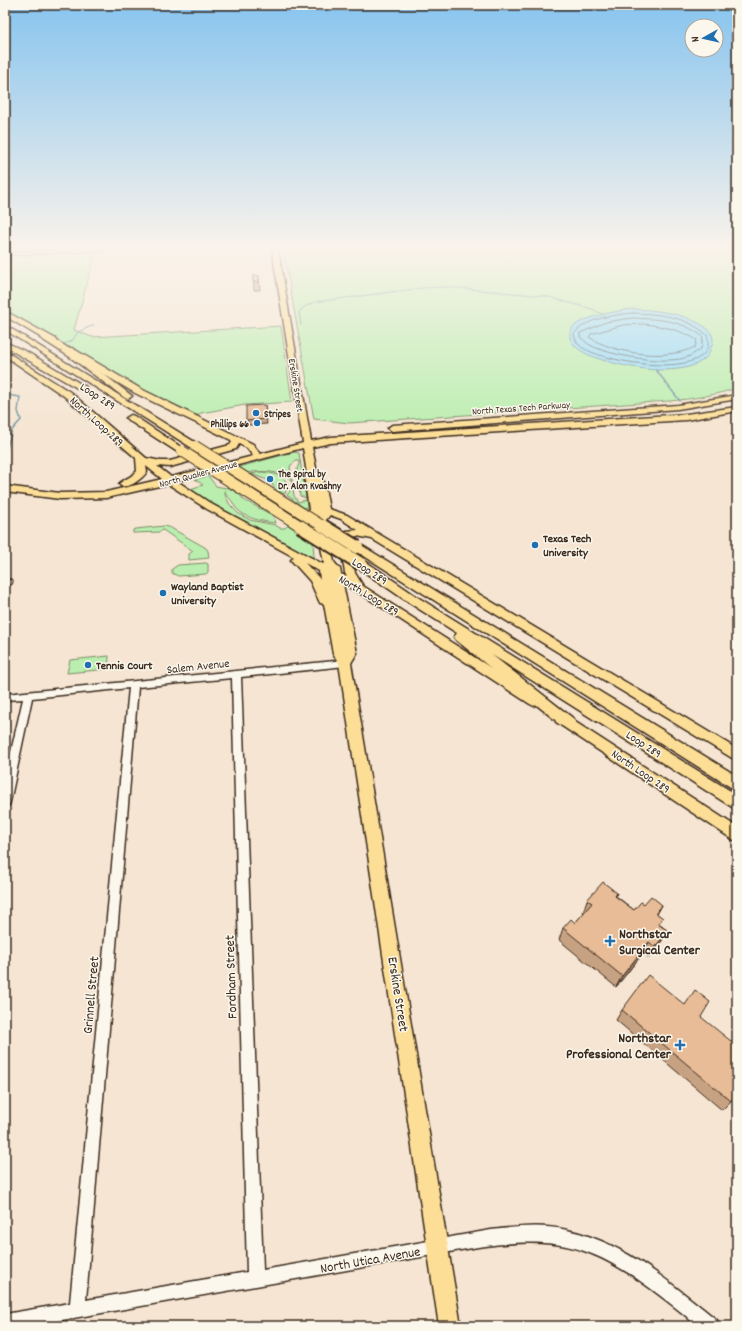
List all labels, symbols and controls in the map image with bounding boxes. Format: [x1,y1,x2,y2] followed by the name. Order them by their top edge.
[684,18,724,58] north arrow
[688,35,704,43] text: N
[284,358,306,413] street label: Erskine Street
[76,379,118,415] street label: Loop 289
[65,393,127,451] street label: North Loop 289
[472,399,572,419] street label: North Texas Tech Parkway
[251,408,261,418] marker: Stripes
[264,408,291,422] place label: Stripes
[211,418,249,432] place label: Phillips 66
[252,418,262,428] marker: Phillips 66
[158,458,240,492] street label: North Quaker Avenue
[278,468,342,494] place label: The Spiral by Dr. Alon Kvashny
[265,474,275,484] marker: The Spiral by Dr. Alon Kvashny
[543,531,592,562] place label: Texas Tech University
[530,540,540,550] marker: Texas Tech University
[348,554,390,590] street label: Loop 289
[335,572,402,621] street label: North Loop 289
[171,579,244,610] place label: Wayland Baptist University
[158,588,168,598] marker: Wayland Baptist University
[166,656,230,679] street label: Salem Avenue
[96,658,153,675] place label: Tennis Court
[83,660,93,670] marker: Tennis Court
[622,727,664,763] street label: Loop 289
[607,746,673,798] street label: North Loop 289
[619,925,701,961] place label: Northstar Surgical Center
[221,935,243,1019] street label: Fordham Street
[604,935,616,947] marker: Northstar Surgical Center
[381,955,413,1033] street label: Erskine Street
[79,956,105,1035] street label: Grinnell Street
[566,1029,672,1065] place label: Northstar Professional Center
[674,1039,686,1051] marker: Northstar Professional Center
[319,1242,422,1280] street label: North Utica Avenue

